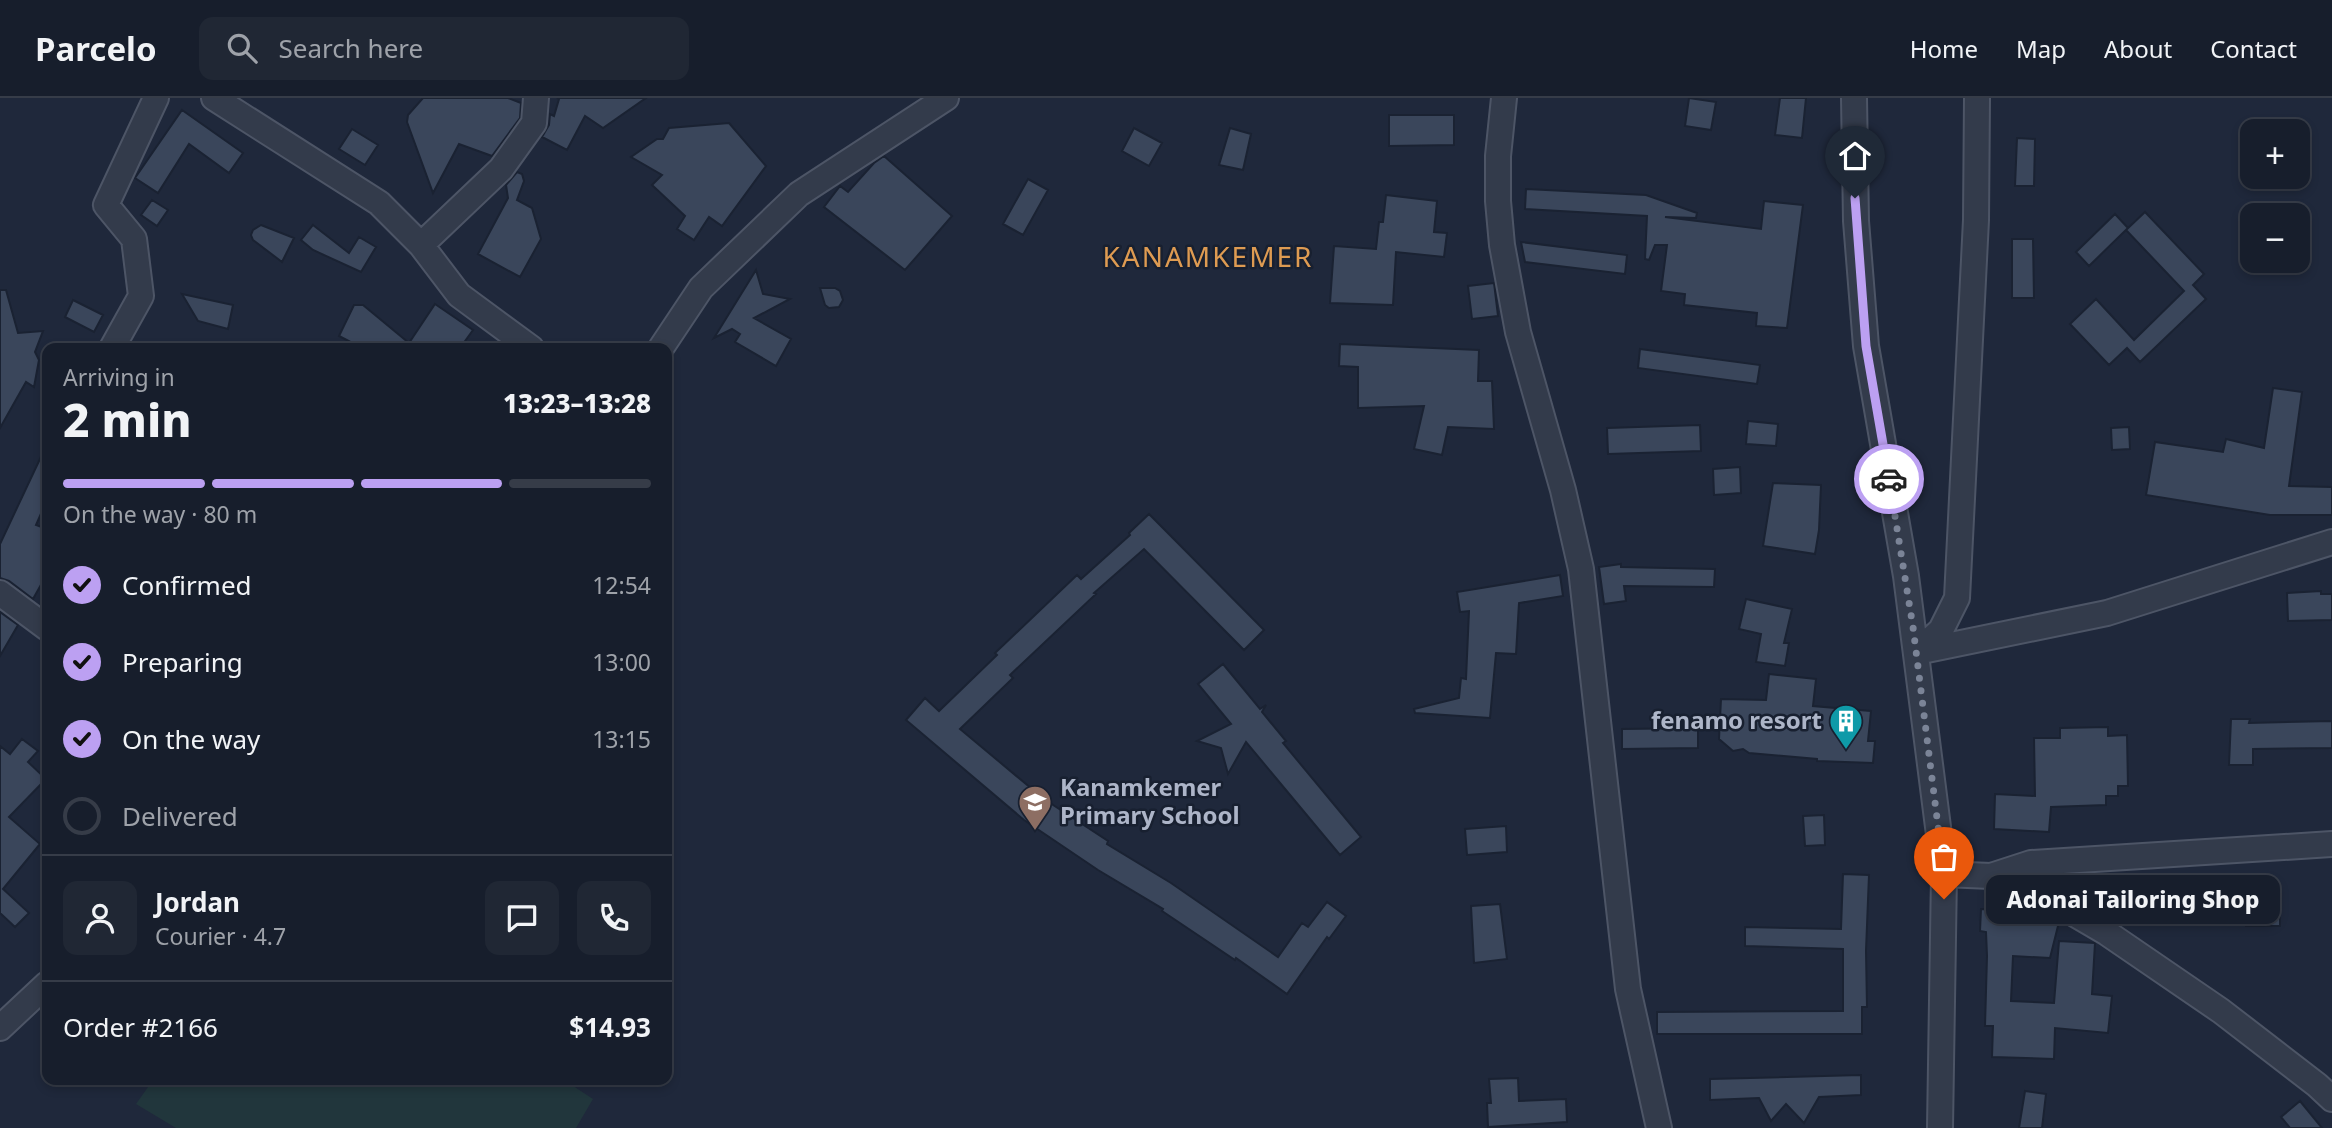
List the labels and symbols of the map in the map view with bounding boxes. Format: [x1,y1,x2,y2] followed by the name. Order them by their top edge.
[1825,126,1885,198] pin
[1102,237,1314,275] district label: KANAMKEMER
[1854,444,1924,514] courier
[1827,702,1865,751] building icon: fenamo resort
[1651,703,1822,736] place label: fenamo resort
[1060,770,1240,831] place label: Kanamkemer Primary School
[1016,783,1054,832] school or university icon: Kanamkemer Primary School
[1914,827,1974,899] pin
[1986,874,2280,924] callout: Adonai Tailoring Shop

